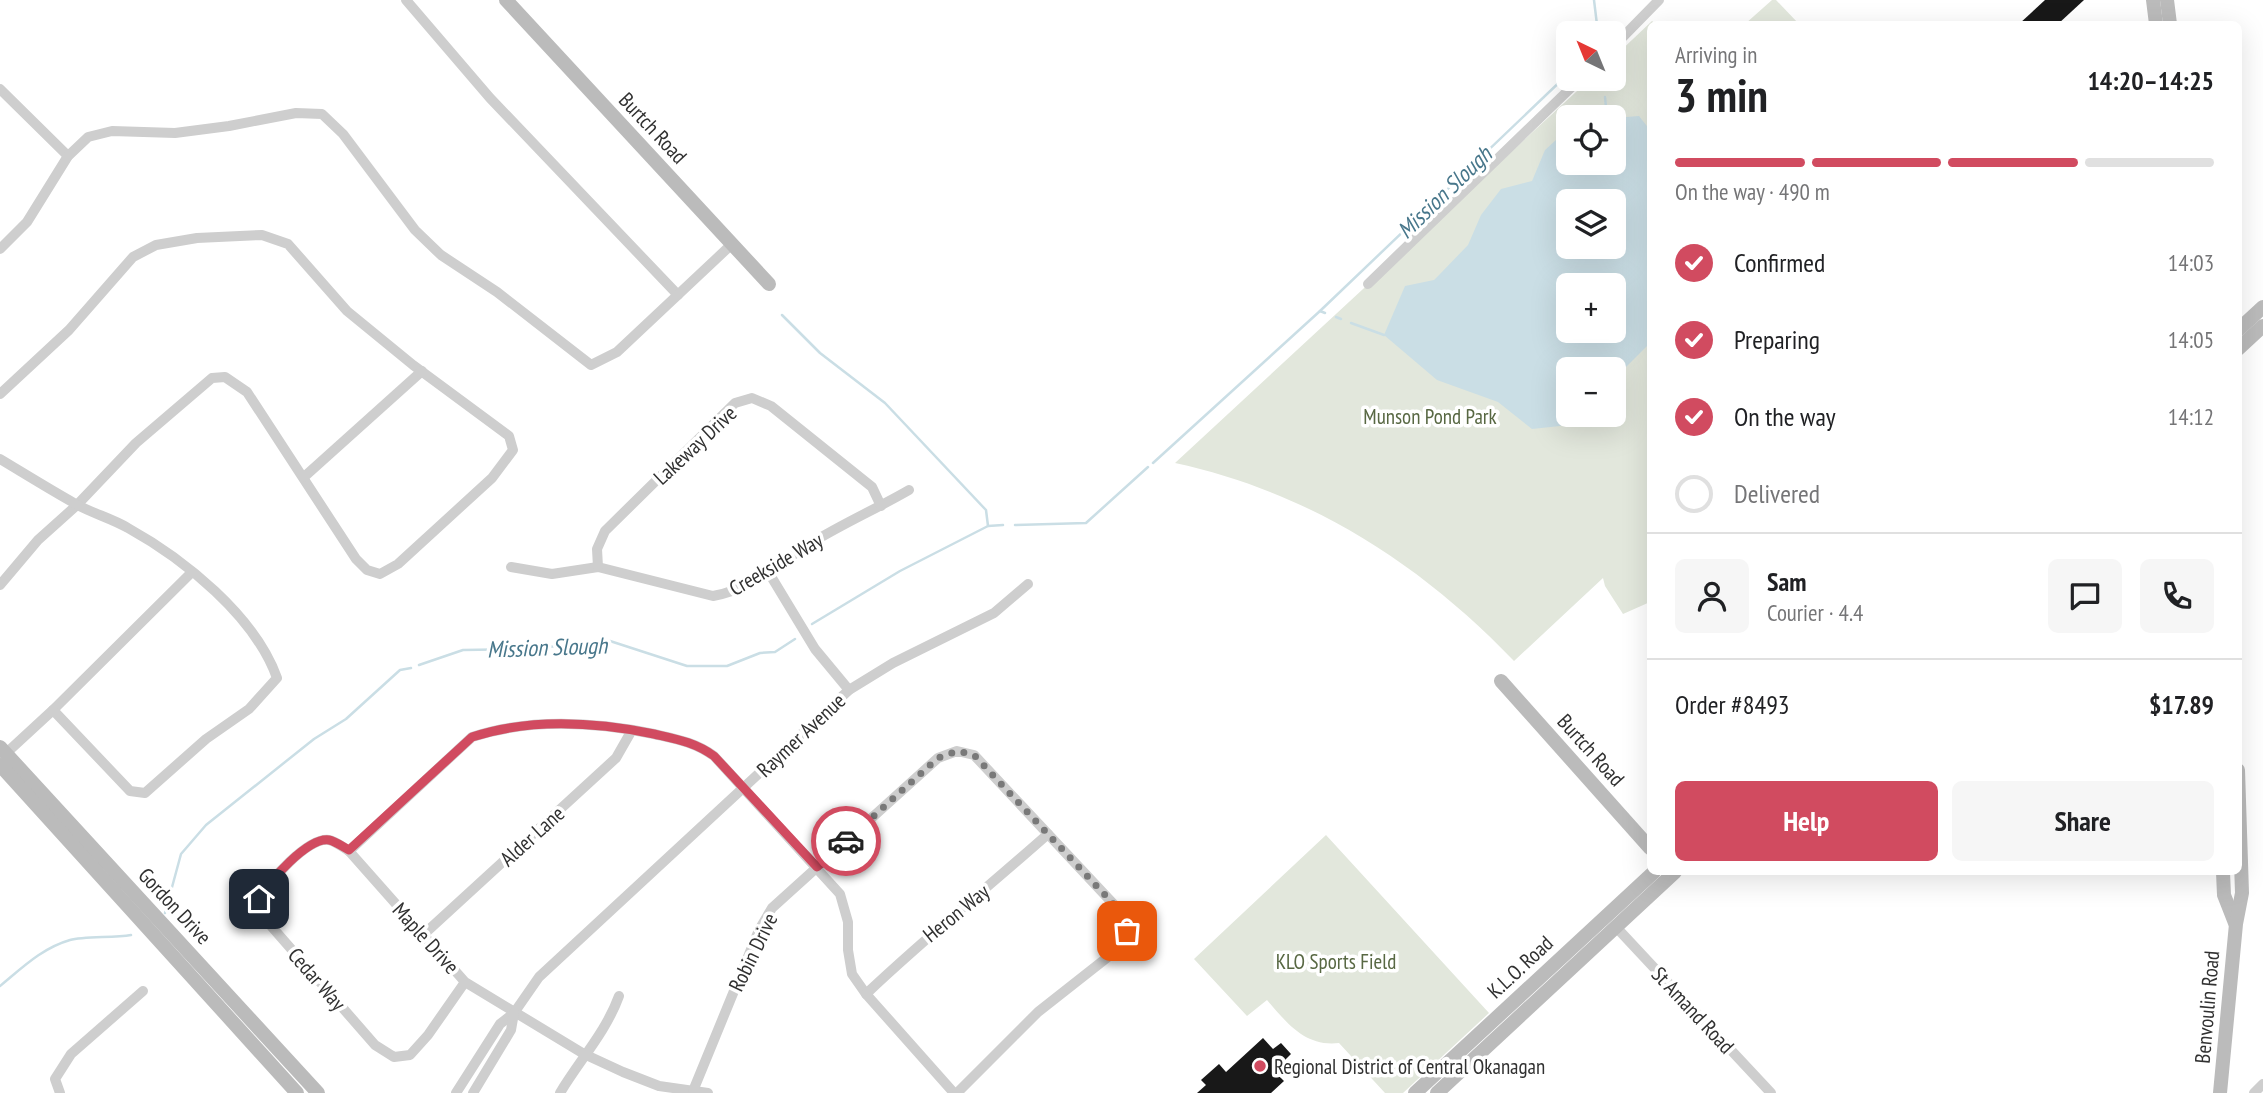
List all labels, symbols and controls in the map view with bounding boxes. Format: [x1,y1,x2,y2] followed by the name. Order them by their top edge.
[1556,21,1626,91] north arrow
[1556,21,1626,427] map controls
[1675,40,1757,69] text: Arriving in
[2087,64,2214,97] text: 14:20–14:25
[1675,65,1768,125] text: 3 min
[613,87,693,169] street label: Burtch Road
[1556,105,1626,175] button: locate
[1391,138,1499,244] water label: Mission Slough
[1675,177,1830,206] text: On the way · 490 m
[1556,189,1626,259] button: layers
[1675,244,1713,282] icon: check
[1734,246,1825,279] text: Confirmed
[2168,248,2214,277] text: 14:03
[1556,273,1626,343] button: +
[1675,321,1713,359] icon: check
[1734,323,1820,356] text: Preparing
[2168,325,2214,354] text: 14:05
[1556,357,1626,427] button: −
[1675,398,1713,436] icon: check
[648,400,742,490] street label: Lakeway Drive
[1734,400,1836,433] text: On the way
[2168,402,2214,431] text: 14:12
[1363,403,1497,430] park label: Munson Pond Park
[1734,477,1820,510] text: Delivered
[724,526,828,602] street label: Creekside Way
[1675,559,1749,633] button: person
[2048,559,2122,633] button: chat
[2140,559,2214,633] button: phone
[1767,565,1806,598] text: Sam
[1767,598,1863,627] text: Courier · 4.4
[486,630,609,664] water label: Mission Slough
[751,687,851,783] street label: Raymer Avenue
[1675,688,1790,721] text: Order #8493
[2149,688,2214,721] text: $17.89
[1552,708,1630,792] street label: Burtch Road
[1675,781,1938,861] button: Help
[1952,781,2214,861] button: Share
[494,800,570,872] street label: Alder Lane
[811,806,881,876] courier
[827,822,865,860] icon: car
[133,862,217,950] street label: Gordon Drive
[229,869,289,929] pin
[917,878,995,948] street label: Heron Way
[240,880,278,918] icon: home
[387,897,465,979] street label: Maple Drive
[1097,901,1157,961] pin
[722,908,784,996] street label: Robin Drive
[1108,912,1146,950] icon: bag
[1481,930,1559,1004] street label: K.L.O. Road
[282,942,352,1016] street label: Cedar Way
[1276,948,1396,975] park label: KLO Sports Field
[2189,949,2225,1065] street label: Benvoulin Road
[1646,961,1740,1059] street label: St Amand Road
[1274,1053,1545,1080] place label: Regional District of Central Okanagan
[1252,1058,1268,1074] marker: Regional District of Central Okanagan

